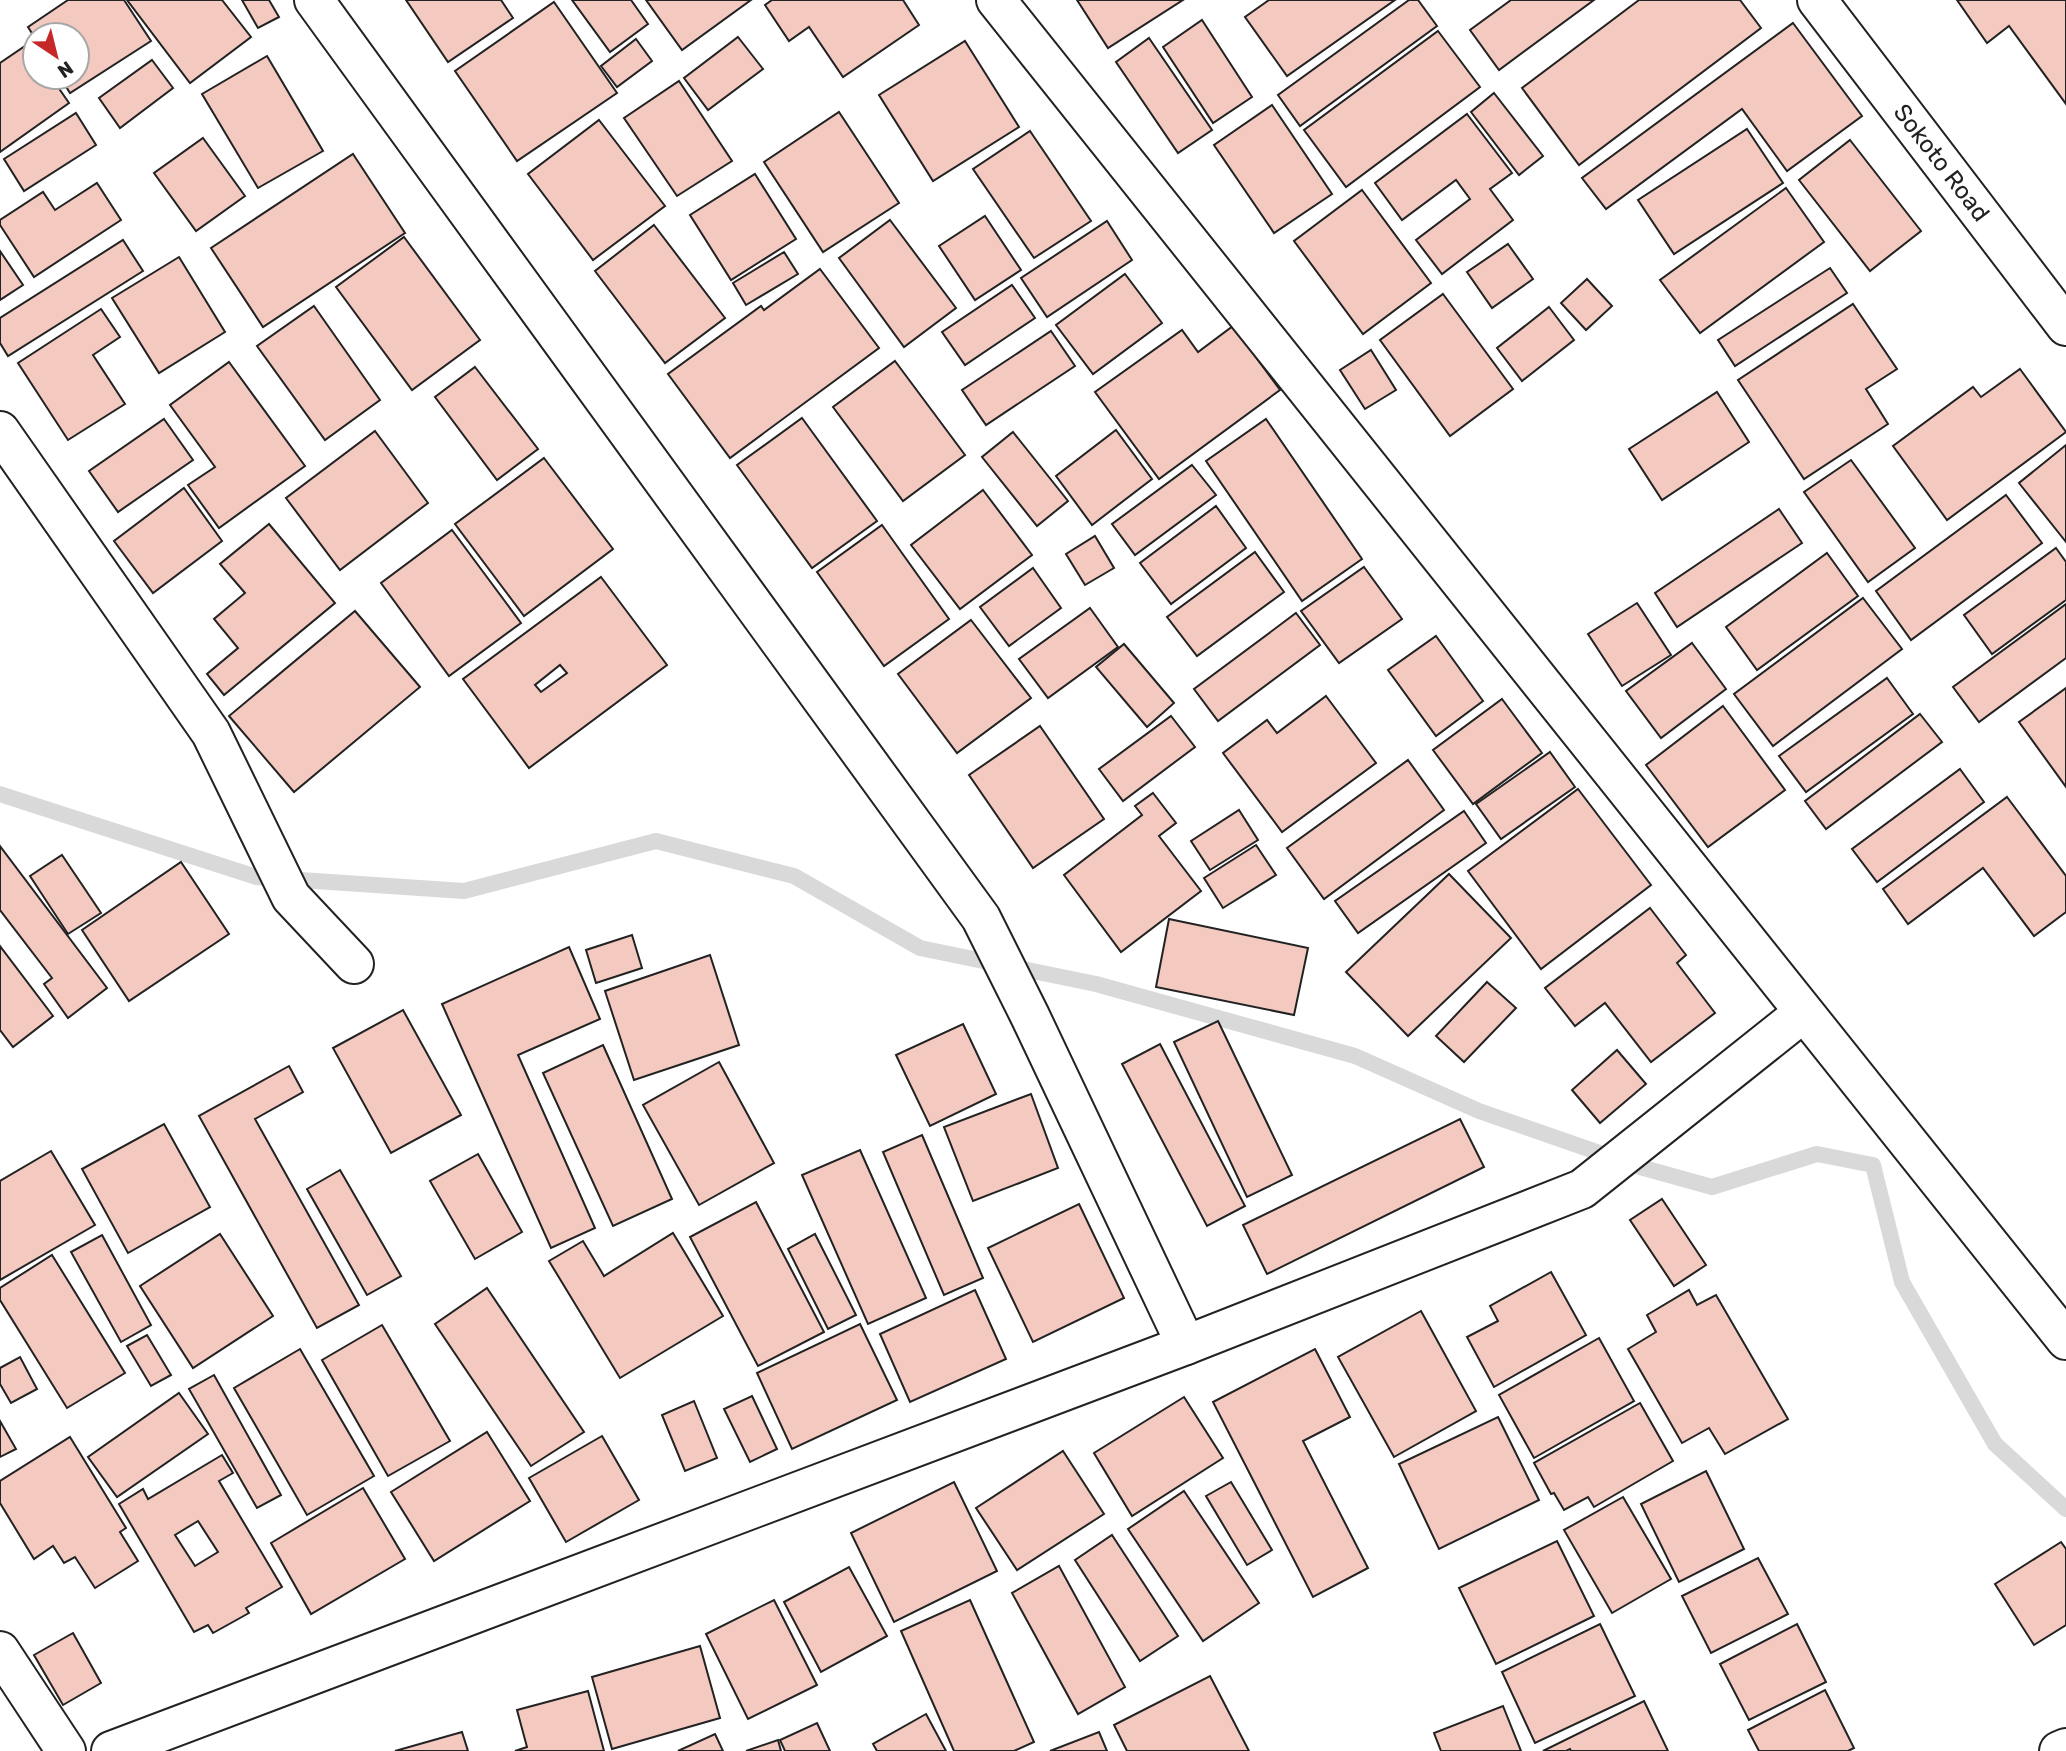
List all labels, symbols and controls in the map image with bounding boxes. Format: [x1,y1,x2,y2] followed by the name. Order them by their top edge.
[21,21,91,91] north arrow
[53,56,78,83] text: N
[1888,99,1995,227] street label: Sokoto Road

